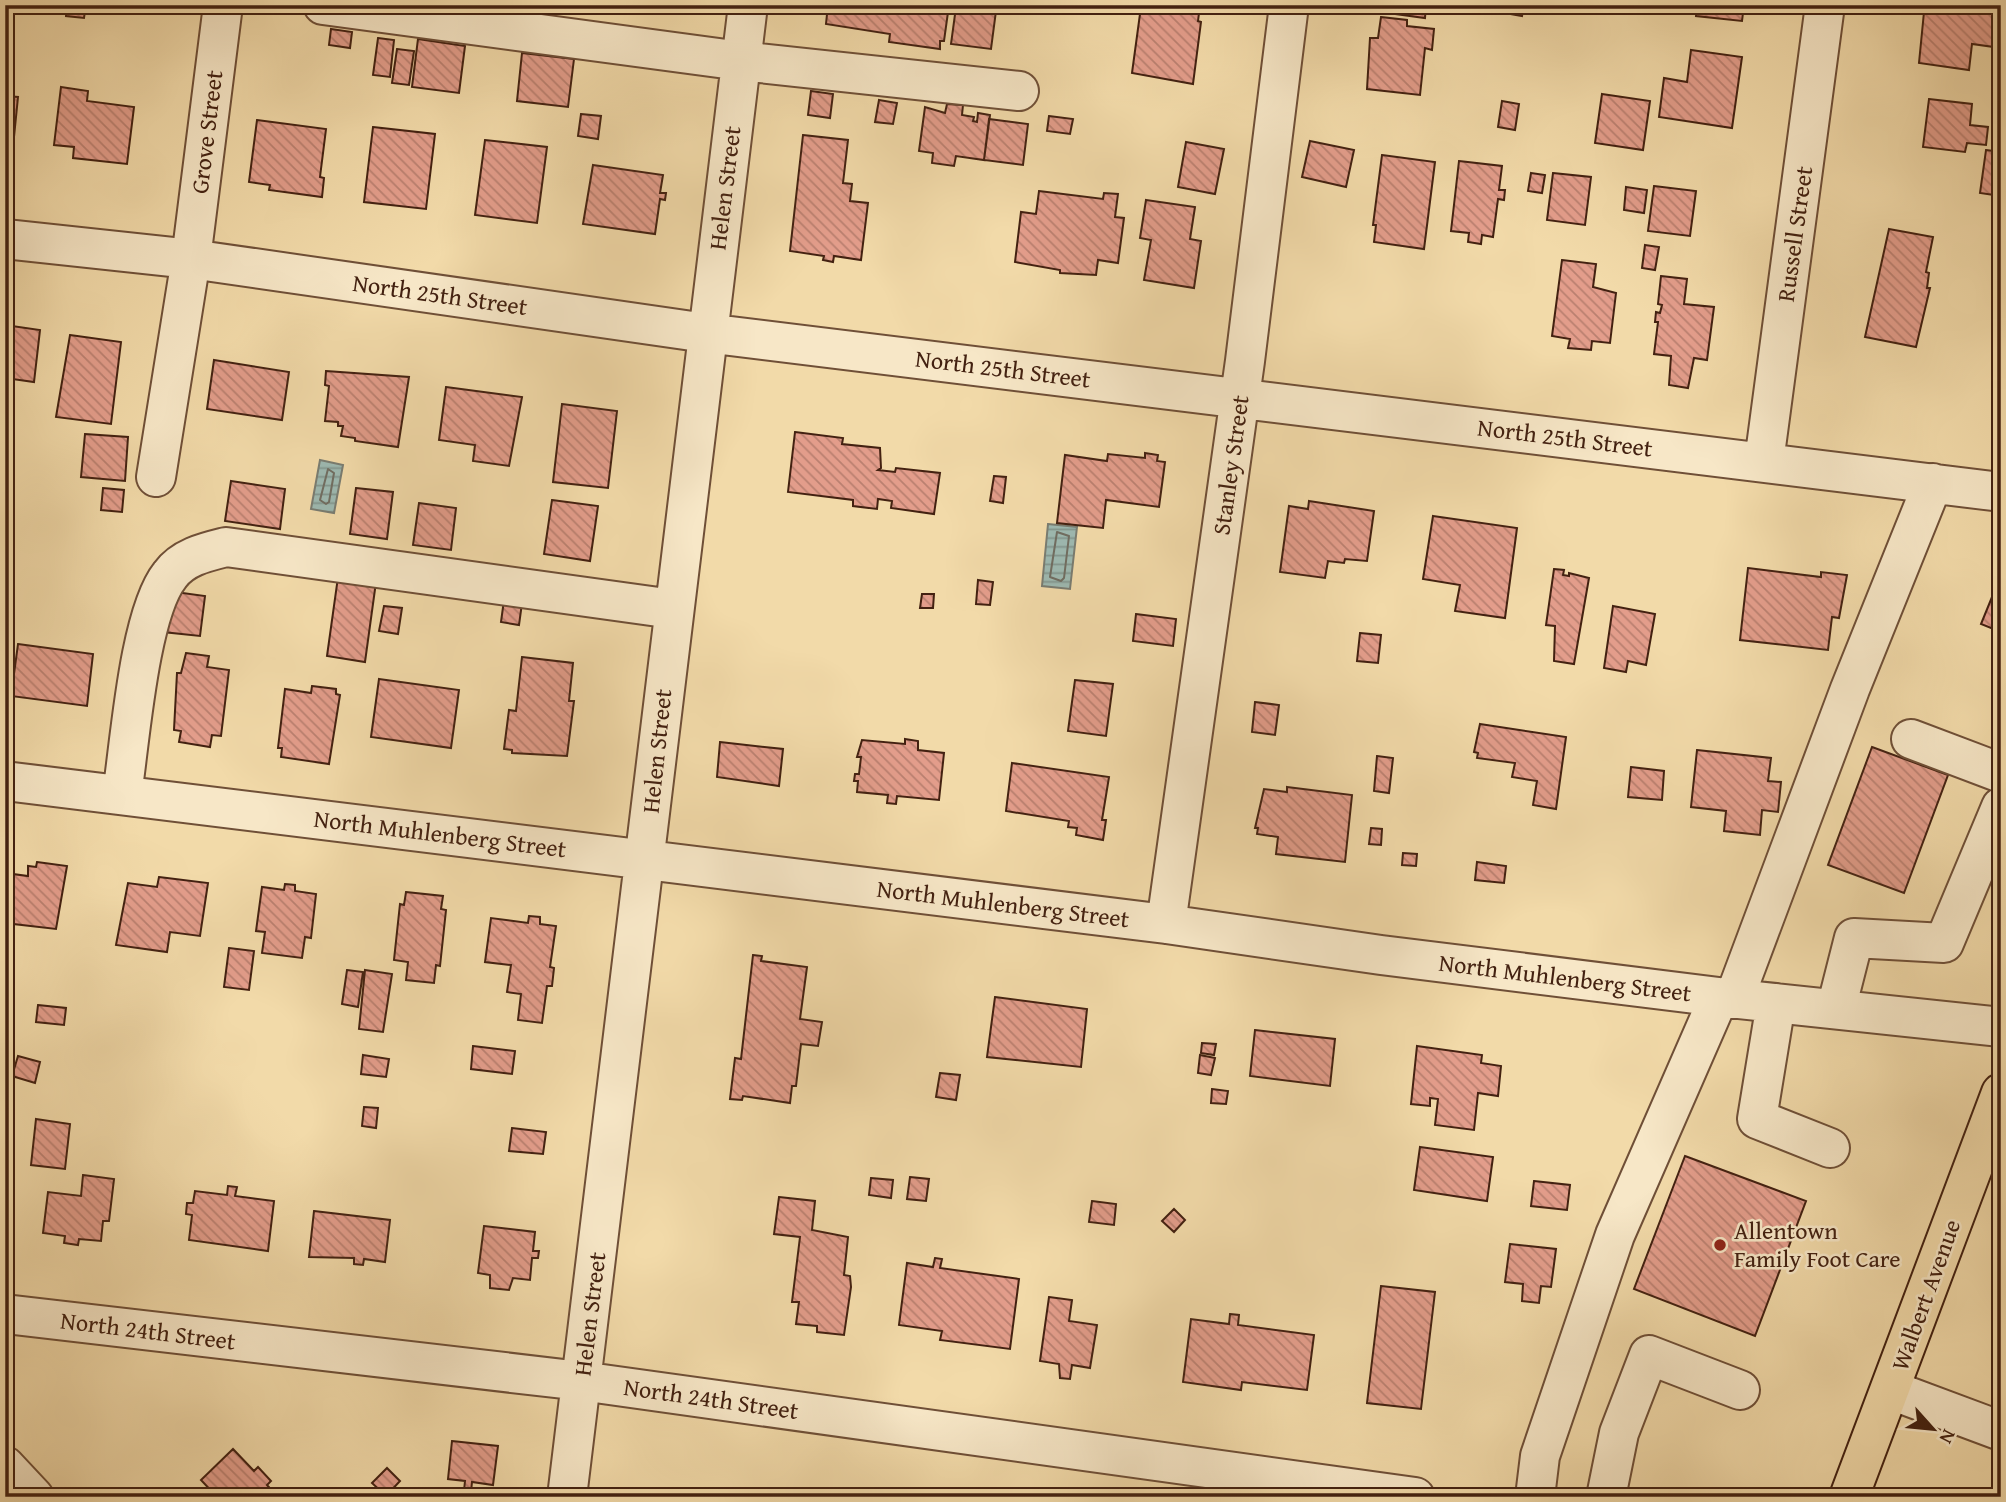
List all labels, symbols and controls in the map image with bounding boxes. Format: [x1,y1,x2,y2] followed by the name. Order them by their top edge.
[182,68,231,196] street label: Grove Street
[700,123,750,252] street label: Helen Street
[1768,163,1821,304] street label: Russell Street
[350,265,530,324] street label: North 25th Street
[914,340,1093,397] street label: North 25th Street
[1203,392,1258,537] street label: Stanley Street
[1476,409,1655,466] street label: North 25th Street
[633,687,680,815] street label: Helen Street
[312,801,569,866] street label: North Muhlenberg Street
[875,871,1132,936] street label: North Muhlenberg Street
[1437,945,1694,1010] street label: North Muhlenberg Street
[1734,1213,1901,1276] place label: Allentown Family Foot Care
[1882,1214,1969,1375] street label: Walbert Avenue
[1712,1237,1728,1253] marker: Allentown Family Foot Care
[565,1249,615,1378] street label: Helen Street
[59,1302,238,1359] street label: North 24th Street
[621,1369,801,1428] street label: North 24th Street
[1898,1394,1968,1464] north arrow
[1933,1425,1964,1449] text: N

